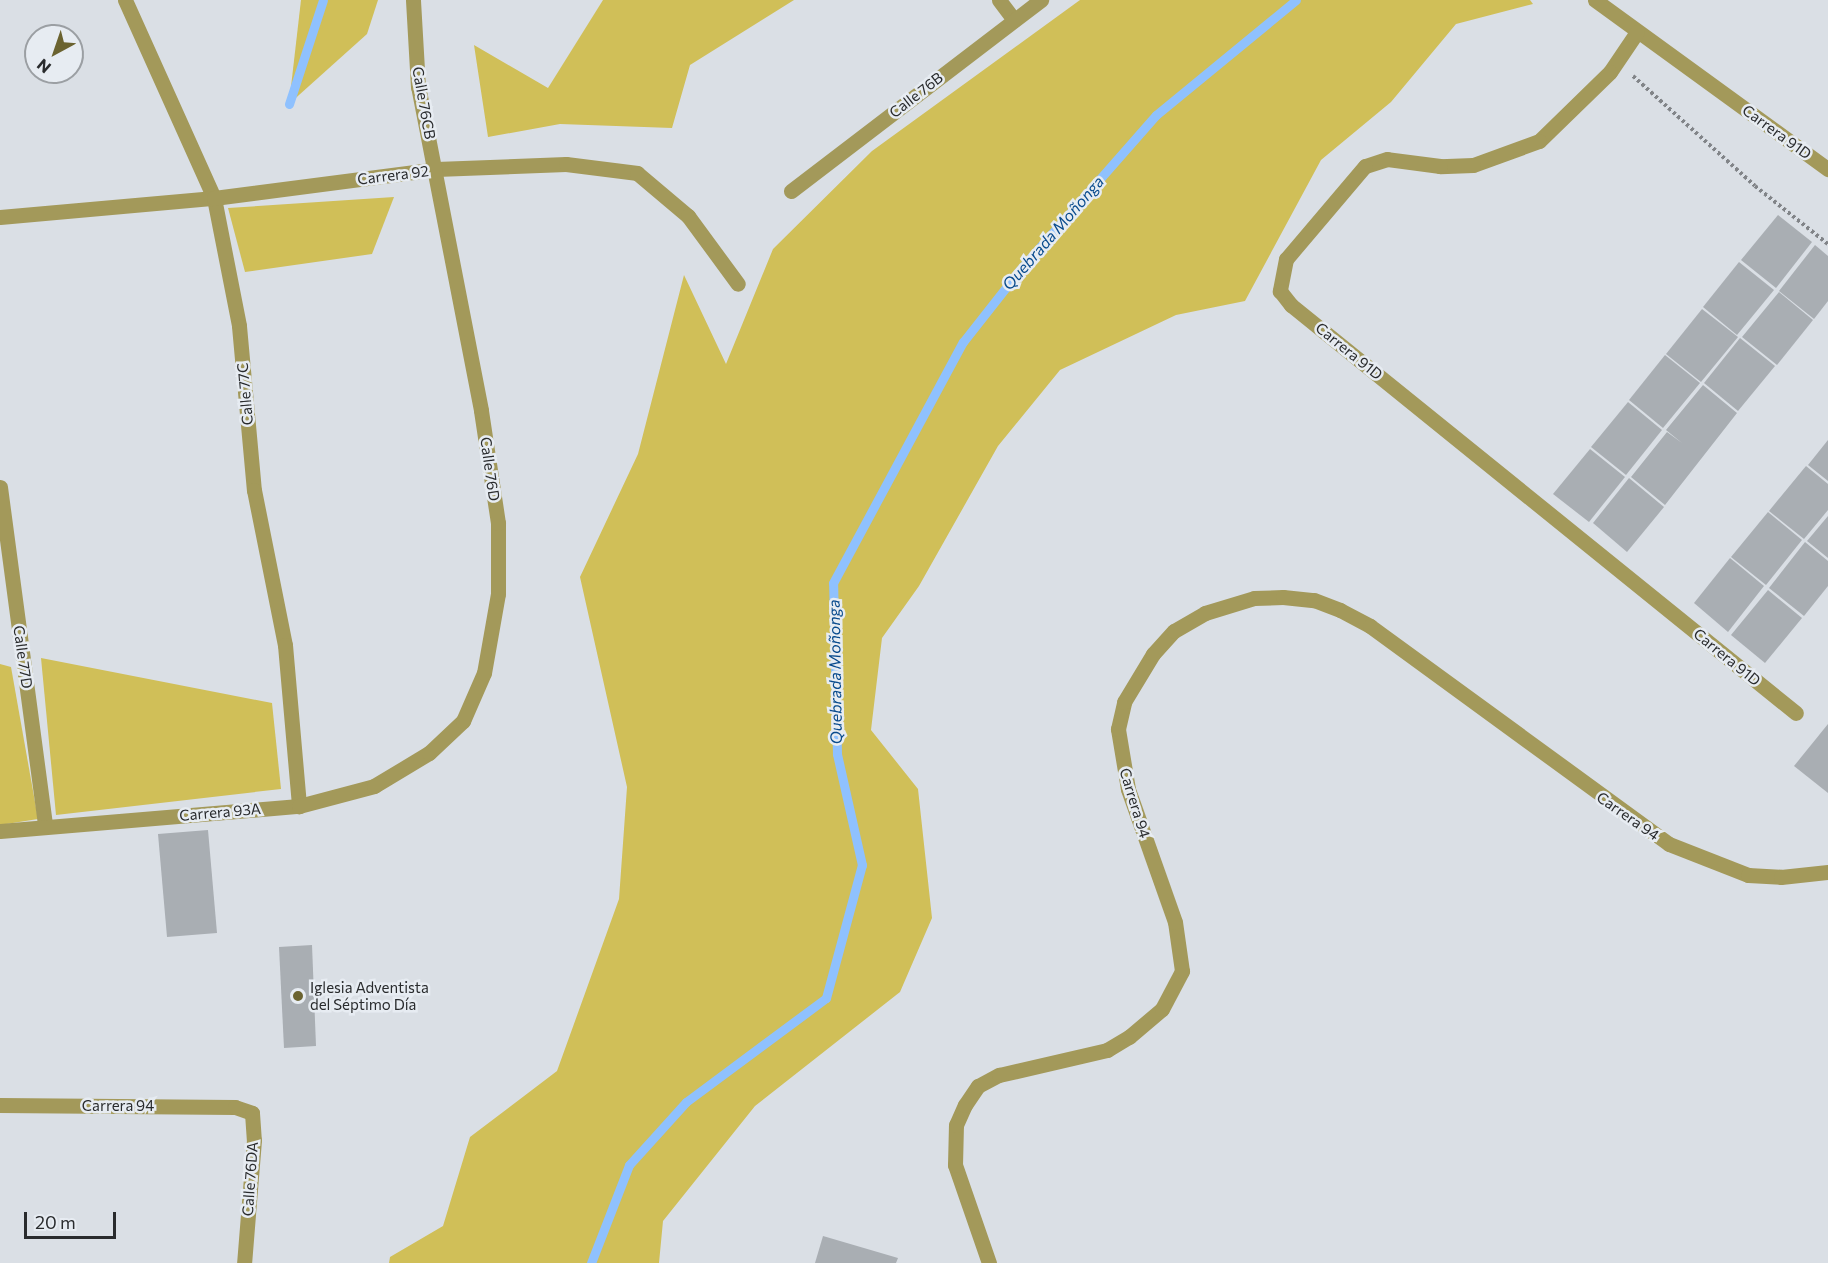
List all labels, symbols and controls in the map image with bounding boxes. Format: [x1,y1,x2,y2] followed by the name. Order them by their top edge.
[24,24,84,84] north arrow
[33,56,54,78] text: N
[409,65,439,141] street label: Calle 76CB
[886,68,946,122] street label: Calle 76B
[1739,101,1815,163] street label: Carrera 91D
[356,162,430,188] street label: Carrera 92
[998,172,1108,294] water label: Quebrada Moñonga
[1312,319,1386,383] street label: Carrera 91D
[233,362,257,426] street label: Calle 77C
[477,436,503,502] street label: Calle 76D
[824,599,846,745] water label: Quebrada Moñonga
[10,624,36,690] street label: Calle 77D
[1690,625,1764,689] street label: Carrera 91D
[1116,766,1154,840] street label: Carrera 94
[1593,788,1663,844] street label: Carrera 94
[178,799,262,825] street label: Carrera 93A
[310,978,429,1013] place label: Iglesia Adventista del Séptimo Día
[291,989,305,1003] marker: Iglesia Adventista del Séptimo Día
[82,1097,154,1115] street label: Carrera 94
[238,1141,262,1217] street label: Calle 76DA
[27,1200,118,1238] scale bar
[35,1211,76,1233] text: 20 m

